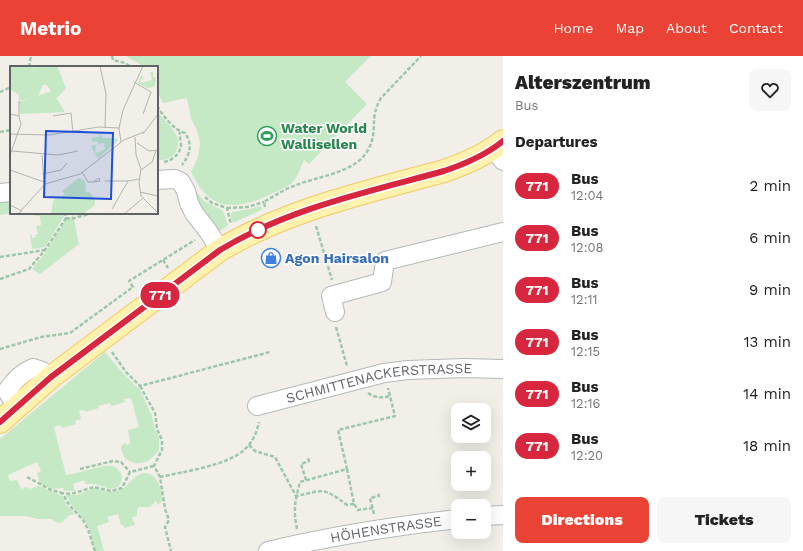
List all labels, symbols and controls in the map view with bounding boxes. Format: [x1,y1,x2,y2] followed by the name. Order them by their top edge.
[20,17,82,40] text: Metrio
[553,20,593,36] text: Home
[615,20,644,36] text: Map
[666,20,707,36] text: About
[729,20,783,36] text: Contact
[10,66,158,214] inset map
[749,69,791,111] button: heart
[515,71,651,94] text: Alterszentrum
[515,98,538,113] text: Bus
[281,120,367,152] place label: Water World Wallisellen
[256,125,278,147] sports icon: Water World Wallisellen
[515,133,598,151] text: Departures
[571,170,599,188] text: Bus
[750,177,791,195] text: 2 min
[525,178,549,194] text: 771
[571,188,604,203] text: 12:04
[249,221,267,239] unlabelled marker
[571,222,599,240] text: Bus
[749,229,791,247] text: 6 min
[525,230,549,246] text: 771
[571,240,604,255] text: 12:08
[260,247,282,269] shop icon: Agon Hairsalon
[285,250,389,266] place label: Agon Hairsalon
[571,274,599,292] text: Bus
[749,281,791,299] text: 9 min
[137,282,183,308] line badge: 771
[525,282,549,298] text: 771
[148,287,172,303] text: 771
[571,292,598,307] text: 12:11
[571,326,599,344] text: Bus
[744,333,791,351] text: 13 min
[525,334,549,350] text: 771
[571,344,600,359] text: 12:15
[284,360,473,406] street label: SCHMITTENACKERSTRASSE
[571,378,599,396] text: Bus
[743,385,791,403] text: 14 min
[525,386,549,402] text: 771
[571,396,600,411] text: 12:16
[451,403,491,539] map controls
[451,403,491,443] button: layers
[571,430,599,448] text: Bus
[743,437,791,455] text: 18 min
[525,438,549,454] text: 771
[571,448,603,463] text: 12:20
[451,451,491,491] button: +
[515,497,649,543] button: Directions
[657,497,791,543] button: Tickets
[451,499,491,539] button: −
[329,513,443,546] street label: HÖHENSTRASSE

